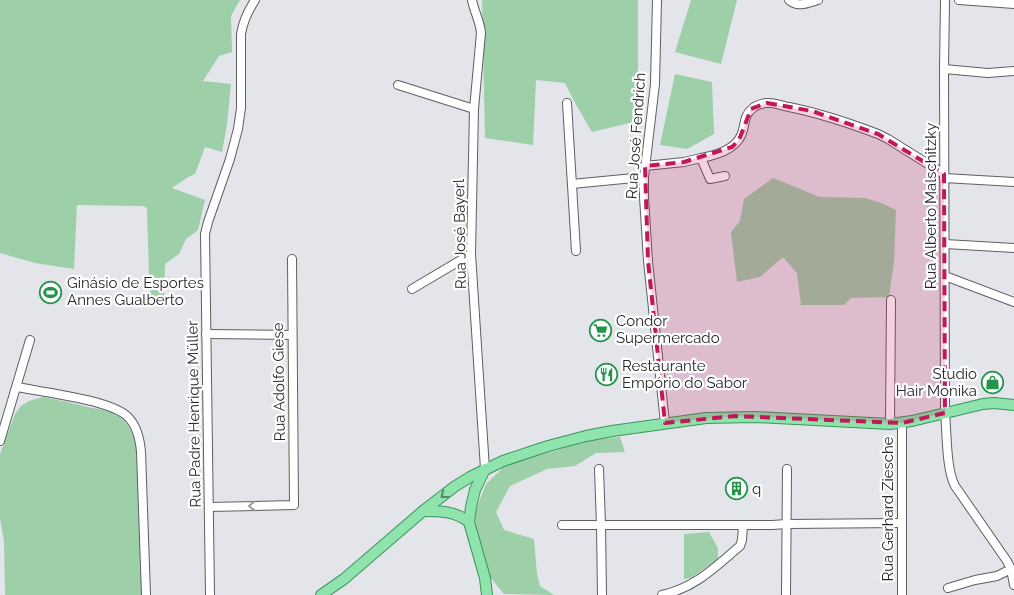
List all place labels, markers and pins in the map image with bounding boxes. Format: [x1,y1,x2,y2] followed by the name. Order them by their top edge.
[67,274,204,309] place label: Ginásio de Esportes Annes Gualberto
[39,280,63,304] sports icon: Ginásio de Esportes Annes Gualberto
[616,312,720,347] place label: Condor Supermercado
[588,318,612,342] supermarket icon: Condor Supermercado
[622,357,748,392] place label: Restaurante Empório do Sabor
[594,363,618,387] restaurant icon: Restaurante Empório do Sabor
[896,365,977,400] place label: Studio Hair Monika
[981,371,1005,395] shop icon: Studio Hair Monika
[724,477,748,501] building icon: q
[752,480,761,498] place label: q

